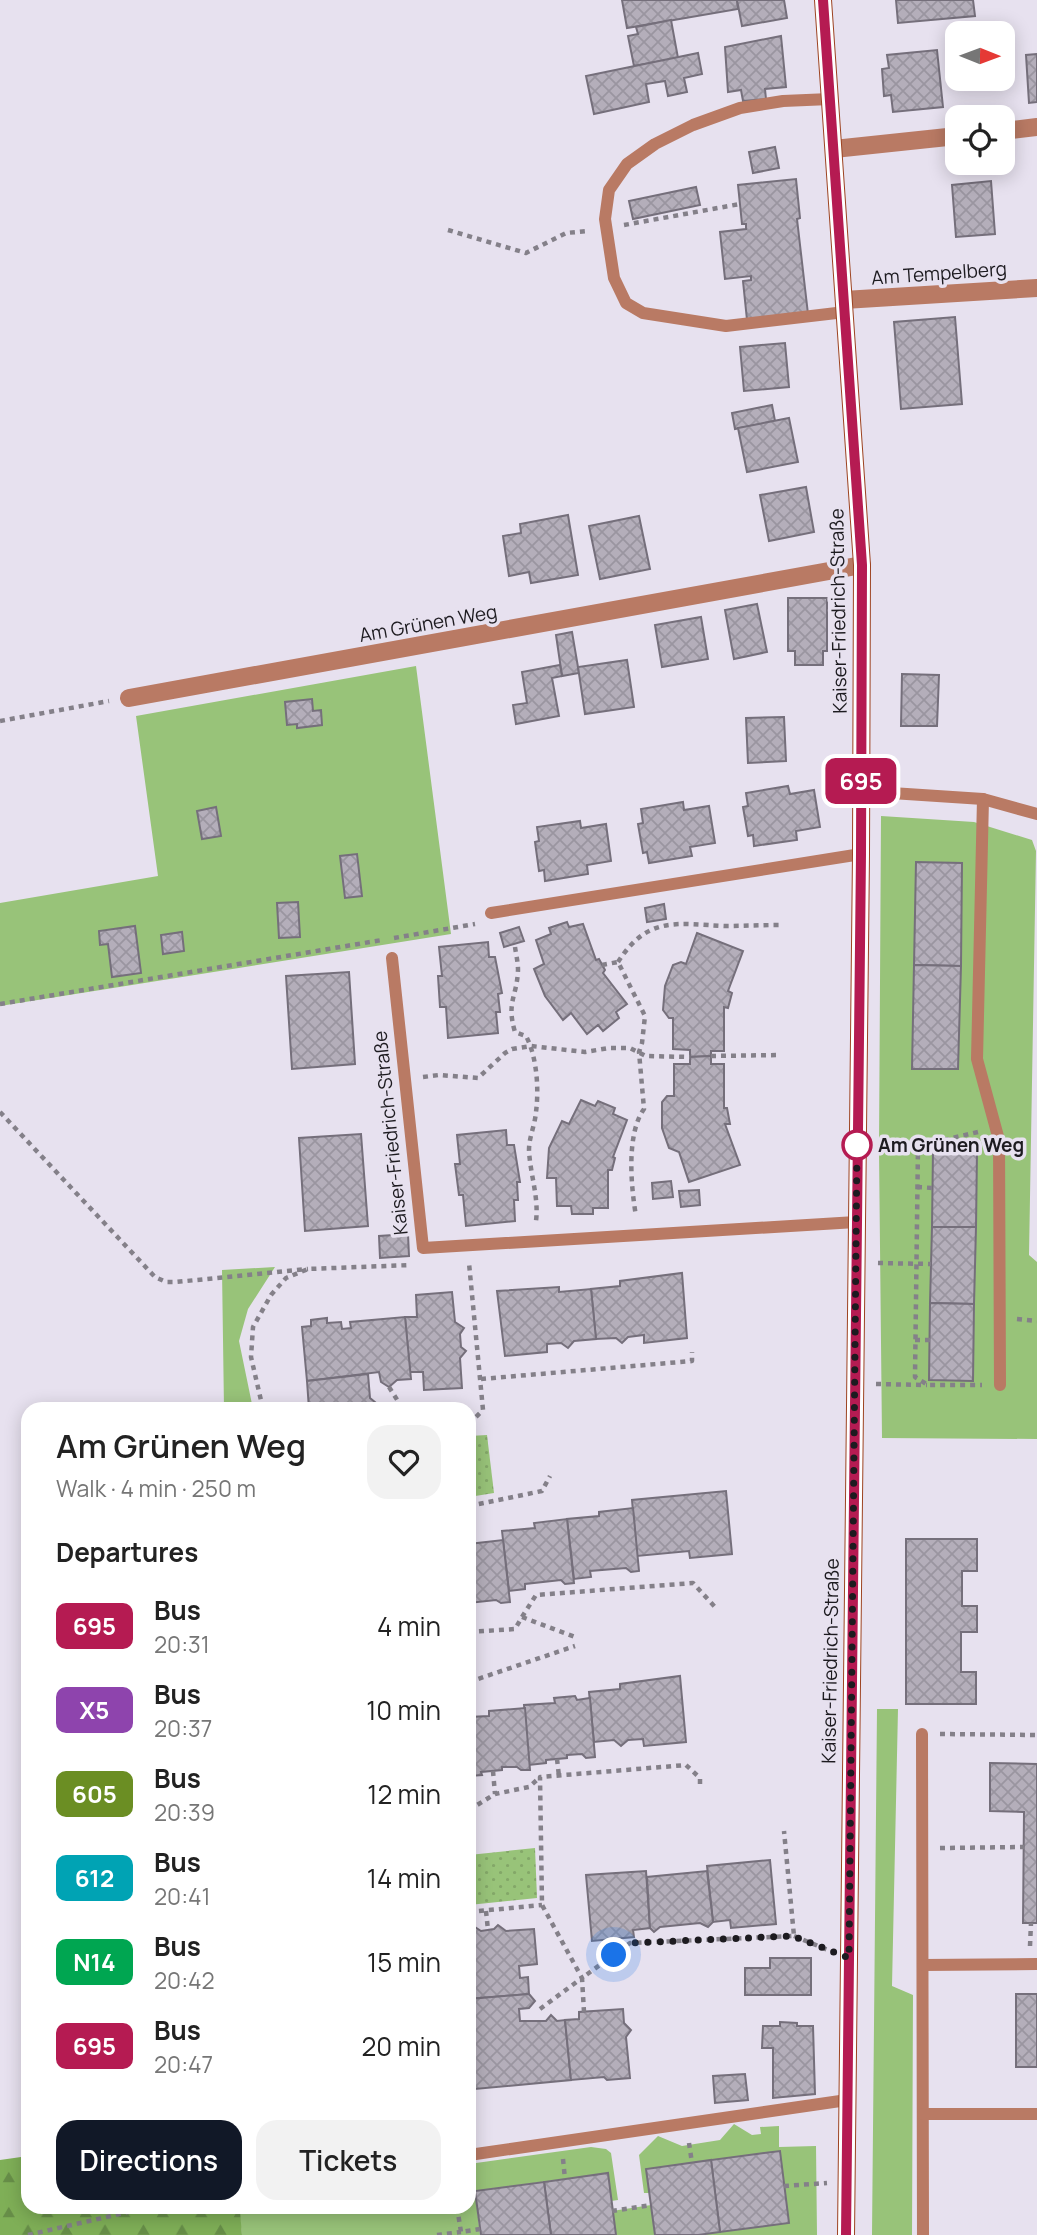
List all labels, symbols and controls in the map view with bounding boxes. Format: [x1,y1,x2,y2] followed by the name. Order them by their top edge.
[945,21,1015,91] north arrow
[945,21,1015,175] map controls
[945,105,1015,175] button: locate
[870,255,1008,291] street label: Am Tempelberg
[823,508,853,714] street label: Kaiser-Friedrich-Straße
[357,598,499,648] street label: Am Grünen Weg
[821,758,901,804] line badge: 695
[839,764,883,797] text: 695
[366,1030,414,1236] street label: Kaiser-Friedrich-Straße
[842,1130,872,1160] marker: Am Grünen Weg
[878,1132,1024,1158] place label: Am Grünen Weg
[56,1423,306,1468] text: Am Grünen Weg
[367,1425,441,1499] button: heart
[56,1472,256,1504] text: Walk · 4 min · 250 m
[56,1534,198,1570] text: Departures
[815,1558,845,1764] street label: Kaiser-Friedrich-Straße
[154,1592,201,1628] text: Bus
[377,1608,441,1644] text: 4 min
[73,1609,116,1642] text: 695
[154,1628,210,1660] text: 20:31
[154,1676,201,1712] text: Bus
[366,1692,441,1728] text: 10 min
[80,1693,109,1726] text: X5
[154,1712,212,1744] text: 20:37
[154,1760,201,1796] text: Bus
[367,1776,441,1812] text: 12 min
[72,1777,117,1810] text: 605
[154,1796,215,1828] text: 20:39
[154,1844,201,1880] text: Bus
[367,1860,441,1896] text: 14 min
[75,1861,114,1894] text: 612
[154,1880,211,1912] text: 20:41
[154,1928,201,1964] text: Bus
[596,1937,631,1972] your location
[367,1944,441,1980] text: 15 min
[73,1945,116,1978] text: N14
[154,1964,215,1996] text: 20:42
[154,2012,201,2048] text: Bus
[362,2028,441,2064] text: 20 min
[73,2029,116,2062] text: 695
[154,2048,213,2080] text: 20:47
[56,2120,242,2200] button: Directions
[256,2120,441,2200] button: Tickets

